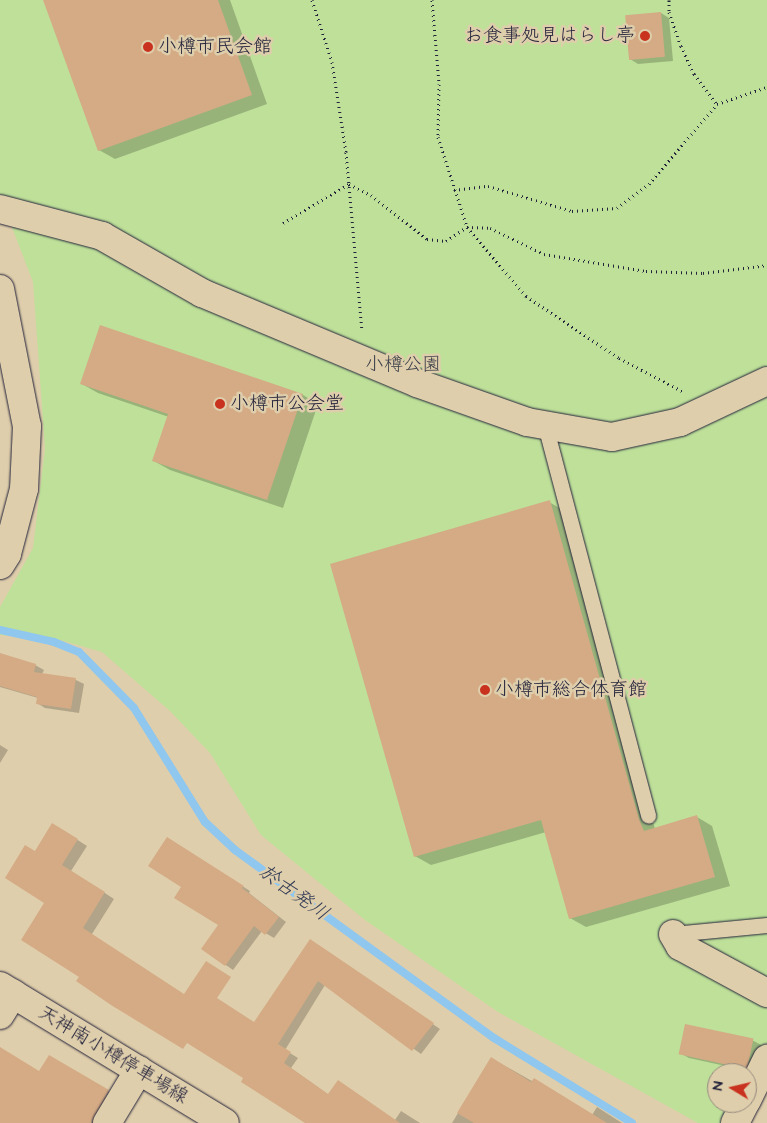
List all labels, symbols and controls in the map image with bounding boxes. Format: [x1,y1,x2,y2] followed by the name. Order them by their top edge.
[464,25,635,47] place label: お食事処見はらし亭
[639,30,651,42] marker: お食事処見はらし亭
[158,36,272,58] place label: 小樽市民会館
[142,41,154,53] marker: 小樽市民会館
[365,354,441,376] park label: 小樽公園
[230,393,344,415] place label: 小樽市公会堂
[214,398,226,410] marker: 小樽市公会堂
[495,679,647,701] place label: 小樽市総合体育館
[479,684,491,696] marker: 小樽市総合体育館
[255,860,333,926] water label: 於古発川
[34,1001,192,1109] street label: 天神南小樽停車場線
[707,1063,757,1113] north arrow
[708,1080,729,1092] text: N

